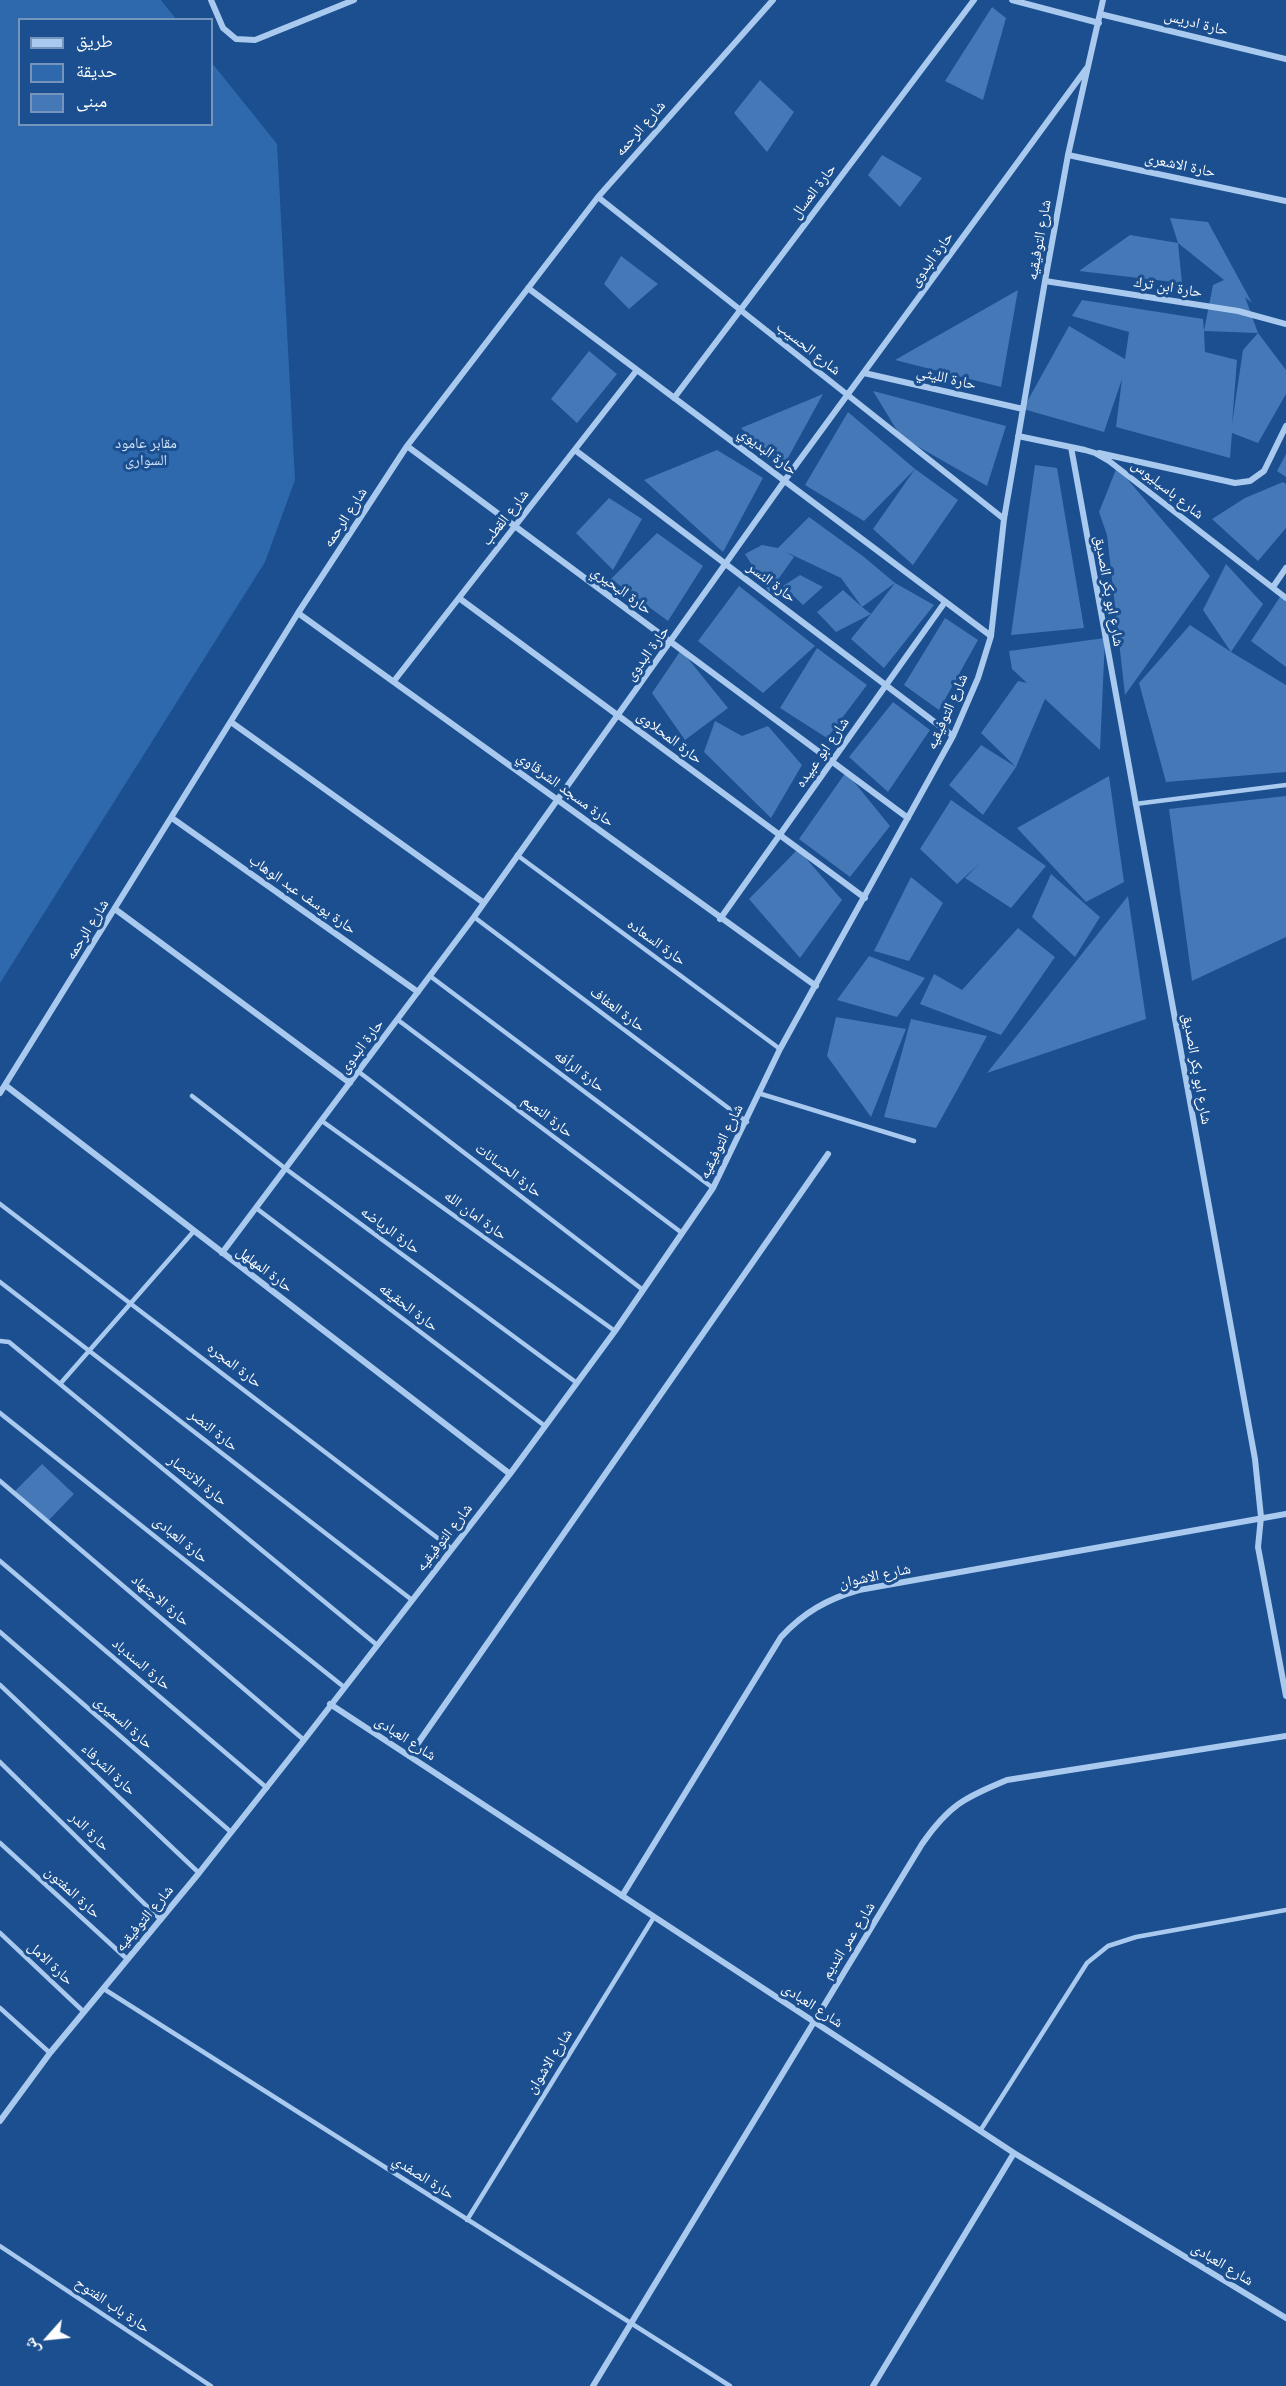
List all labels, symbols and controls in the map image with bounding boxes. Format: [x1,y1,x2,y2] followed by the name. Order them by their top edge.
[1162,7,1230,41] street label: حارة ادريس
[18,18,213,126] legend
[76,29,113,53] text: طريق
[76,59,117,83] text: حديقة
[76,89,107,113] text: مبنى
[612,98,670,160] street label: شارع الرحمه
[1143,150,1217,182] street label: حارة الاشعرى
[787,161,841,223] street label: حارة العسال
[1024,198,1056,282] street label: شارع التوفيقيه
[906,229,958,291] street label: حارة البدوى
[1133,274,1203,302] street label: حارة ابن ترك
[772,318,844,380] street label: شارع الحسيب
[914,363,978,395] street label: حارة الليثي
[734,424,800,480] street label: حارة البديوي
[115,435,177,470] park label: مقابر عامود السوارى
[1127,456,1207,524] street label: شارع باسيليوس
[320,485,372,551] street label: شارع الرحمه
[478,486,534,550] street label: شارع القطب
[1089,534,1127,648] street label: شارع ابو بكر الصديق
[743,559,799,607] street label: حارة النسر
[587,563,655,619] street label: حارة البحيري
[622,623,674,685] street label: حارة البدوى
[923,671,973,753] street label: شارع التوفيقيه
[633,707,705,769] street label: حارة المحلاوى
[792,714,854,792] street label: شارع ابو عبيده
[513,749,617,831] street label: حارة مسجد الشرقاوي
[245,851,359,939] street label: حارة يوسف عبد الوهاب
[62,897,114,963] street label: شارع الرحمه
[623,916,689,970] street label: حارة السعاده
[586,983,648,1037] street label: حارة العفاف
[1177,1012,1215,1126] street label: شارع ابو بكر الصديق
[336,1016,388,1078] street label: حارة البدوى
[550,1047,608,1097] street label: حارة الرأفه
[518,1092,576,1142] street label: حارة النعيم
[696,1102,748,1182] street label: شارع التوفيقيه
[471,1140,545,1202] street label: حارة الحسانات
[440,1187,510,1245] street label: حارة امان الله
[357,1203,423,1259] street label: حارة الرياضه
[232,1243,296,1297] street label: حارة المهلهل
[375,1280,441,1336] street label: حارة الحقيقه
[203,1339,265,1393] street label: حارة المجره
[185,1406,241,1456] street label: حارة النصر
[164,1452,230,1510] street label: حارة الانتصار
[413,1500,477,1576] street label: شارع التوفيقيه
[149,1512,211,1568] street label: حارة العبادى
[837,1561,913,1593] street label: شارع الاشوان
[127,1571,193,1631] street label: حارة الاجتهاد
[108,1635,174,1695] street label: حارة السندباد
[90,1692,156,1754] street label: حارة السميرى
[371,1713,439,1765] street label: شارع العبادى
[77,1740,139,1800] street label: حارة الشرفاء
[65,1809,113,1855] street label: حارة الدر
[40,1863,104,1923] street label: حارة المفتون
[112,1882,178,1956] street label: شارع التوفيقيه
[818,1899,880,1983] street label: شارع عمر النديم
[23,1938,77,1990] street label: حارة الامل
[778,1980,846,2032] street label: شارع العبادى
[523,2026,577,2098] street label: شارع الاشوان
[389,2152,457,2204] street label: حارة الصفدي
[1188,2240,1256,2290] street label: شارع العبادى
[71,2274,153,2338] street label: حارة باب الفتوح
[18,2308,78,2368] north arrow
[18,2334,46,2359] text: ش

